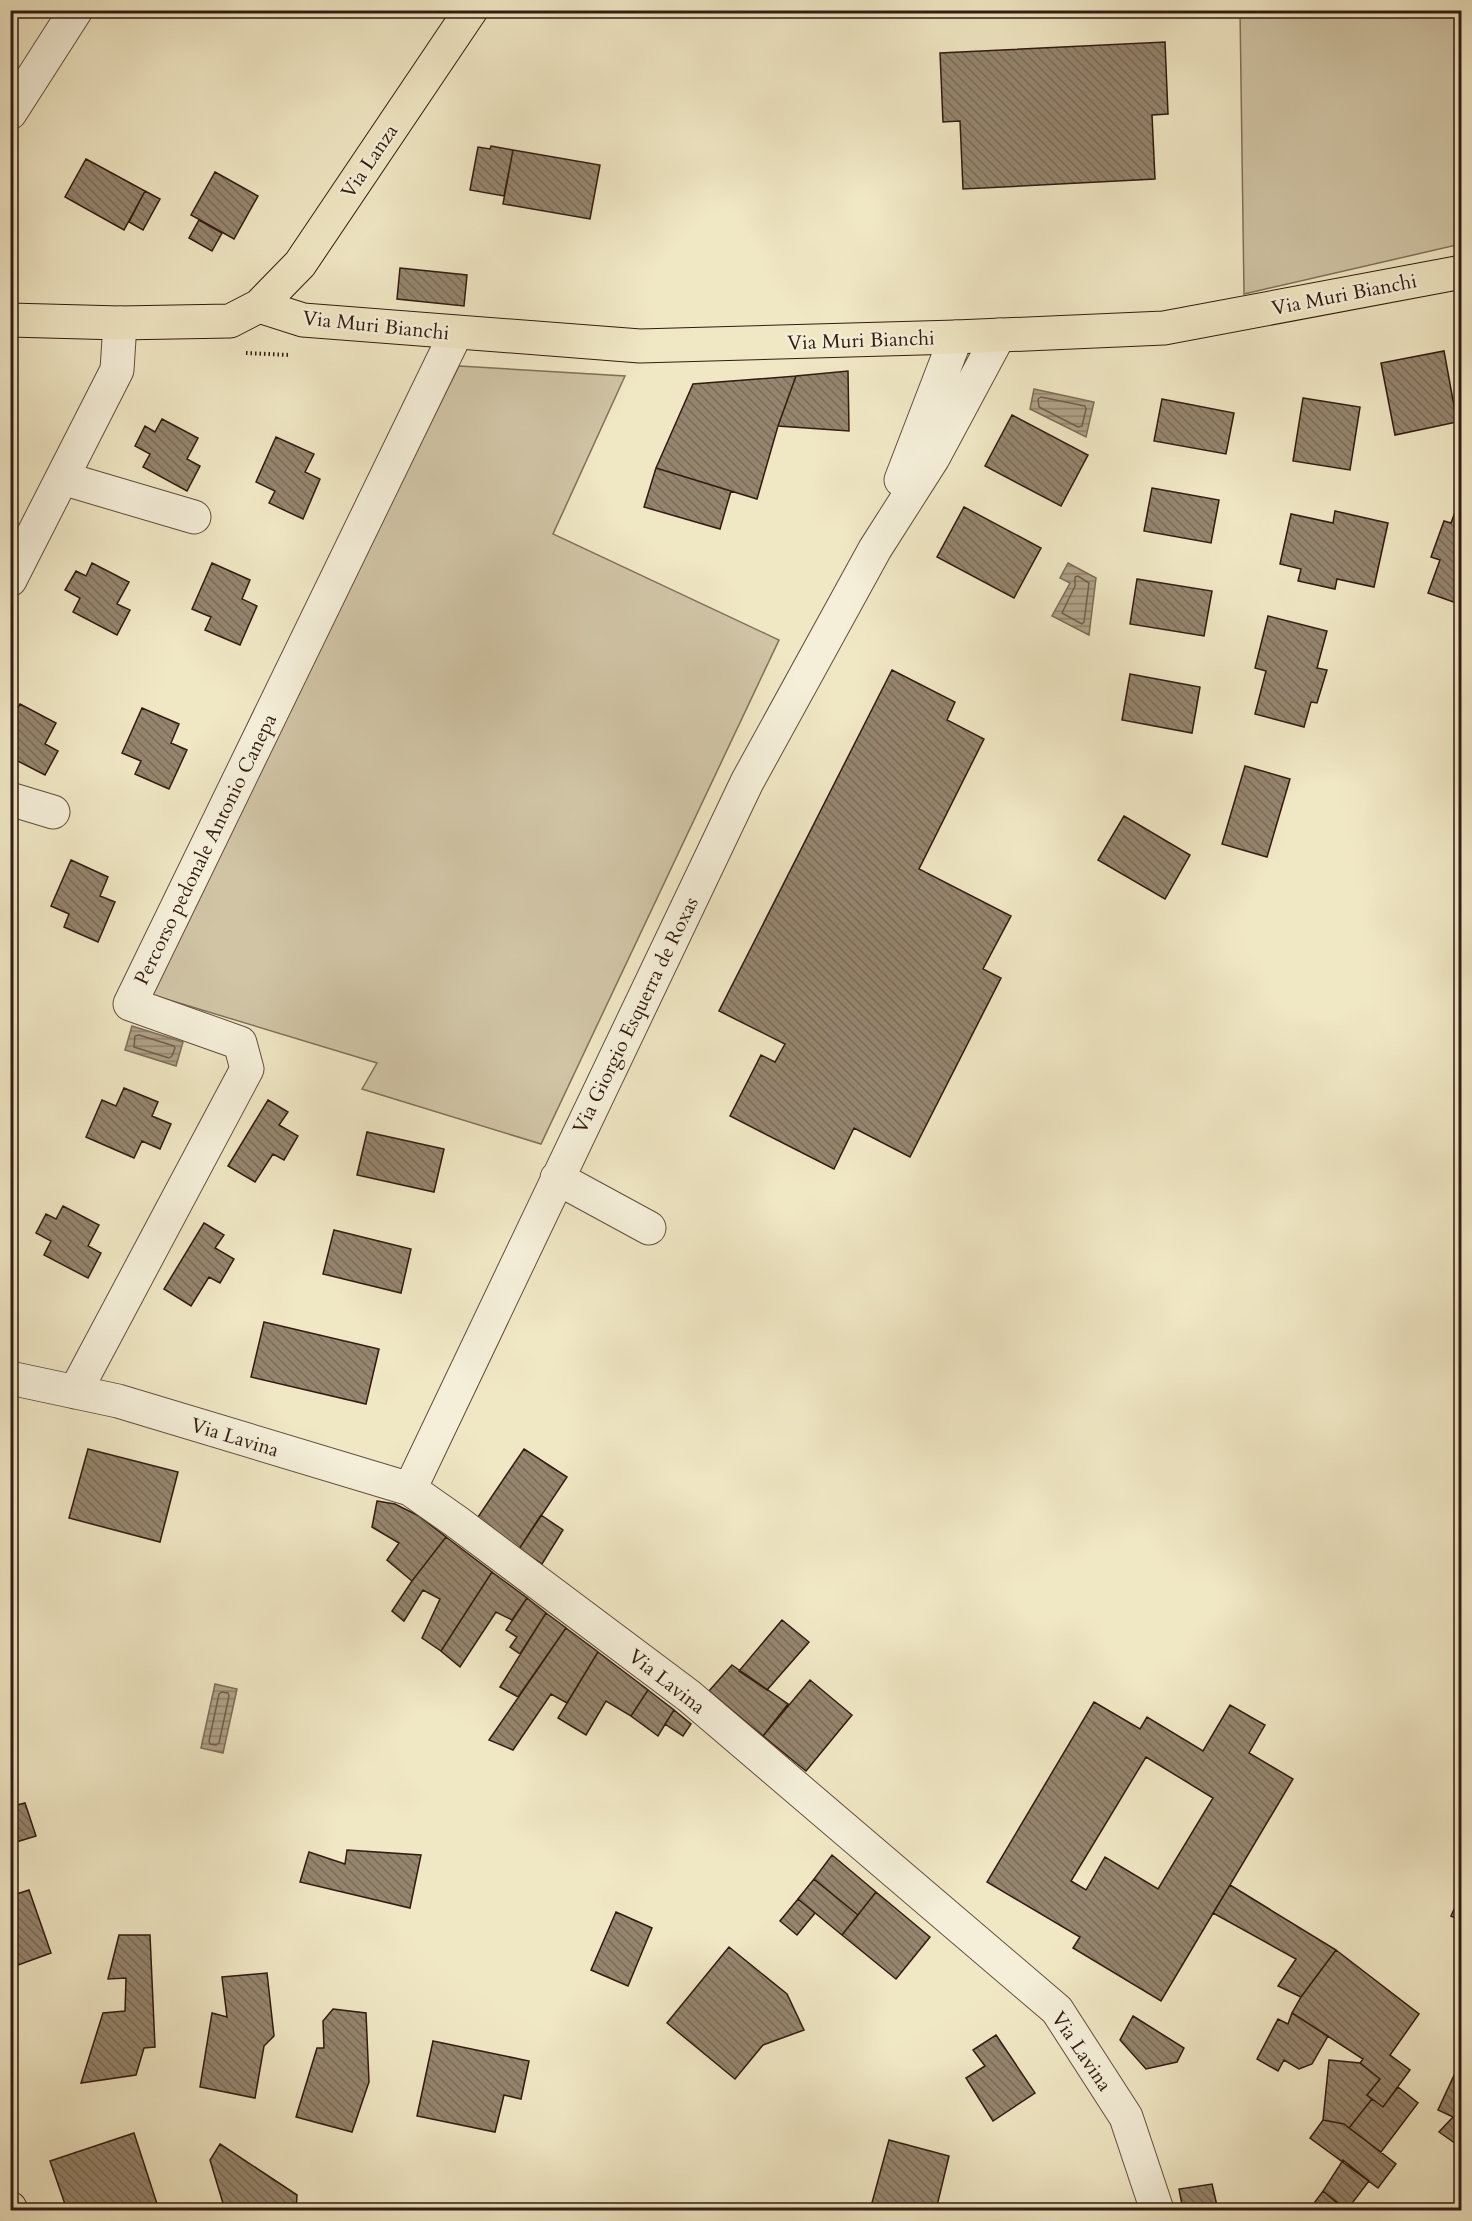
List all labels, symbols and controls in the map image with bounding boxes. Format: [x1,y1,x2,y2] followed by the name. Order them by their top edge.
[335,119,404,204] street label: Via Lanza
[1269,267,1419,322] street label: Via Muri Bianchi
[301,304,451,347] street label: Via Muri Bianchi
[787,324,936,357] street label: Via Muri Bianchi
[128,709,283,989] street label: Percorso pedonale Antonio Canepa
[566,892,705,1138] street label: Via Giorgio Esquerra de Roxas
[187,1411,283,1464] street label: Via Lavina
[623,1643,711,1720] street label: Via Lavina
[1045,2006,1118,2097] street label: Via Lavina

